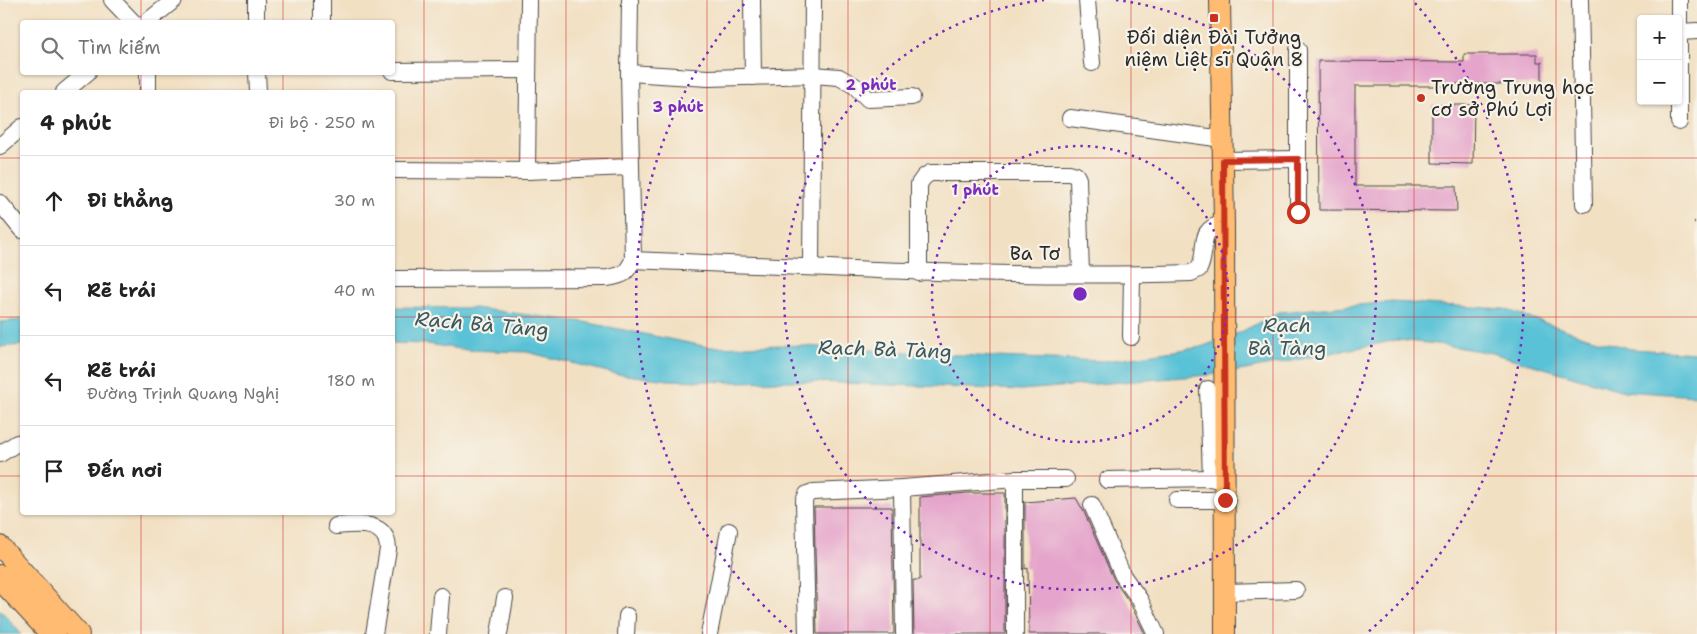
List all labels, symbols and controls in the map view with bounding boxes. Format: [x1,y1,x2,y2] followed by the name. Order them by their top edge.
[1208,12,1220,24] marker: Đối diện Đài Tưởng niệm Liệt sĩ Quận 8
[1637,15,1682,105] map controls
[1637,15,1682,60] button: +
[20,20,395,75] search box
[1124,25,1304,72] place label: Đối diện Đài Tưởng niệm Liệt sĩ Quận 8
[38,34,66,62] icon: search
[78,35,161,60] text: Tìm kiếm
[1637,60,1682,105] button: −
[845,75,897,95] text: 2 phút
[1431,75,1594,122] place label: Trường Trung học cơ sở Phú Lợi
[1415,92,1427,104] marker: Trường Trung học cơ sở Phú Lợi
[652,97,704,117] text: 3 phút
[40,109,112,137] text: 4 phút
[269,112,375,133] text: Đi bộ · 250 m
[951,180,999,200] text: 1 phút
[40,187,68,215] icon: ahead
[87,188,173,213] text: Đi thẳng
[334,190,375,211] text: 30 m
[1287,201,1310,224] route start
[1010,241,1060,266] street label: Ba Tơ
[40,277,68,305] icon: left
[87,278,156,303] text: Rẽ trái
[333,280,375,301] text: 40 m
[1071,285,1089,303] centre of rings
[414,305,550,343] water label: Rạch Bà Tàng
[1248,312,1326,361] water label: Rạch Bà Tàng
[818,334,952,364] water label: Rạch Bà Tàng
[87,358,156,383] text: Rẽ trái
[40,367,68,395] icon: left
[327,370,375,391] text: 180 m
[87,383,279,404] text: Đường Trịnh Quang Nghị
[40,457,68,485] icon: arrive
[87,458,162,483] text: Đến nơi
[1214,489,1237,512] route end

